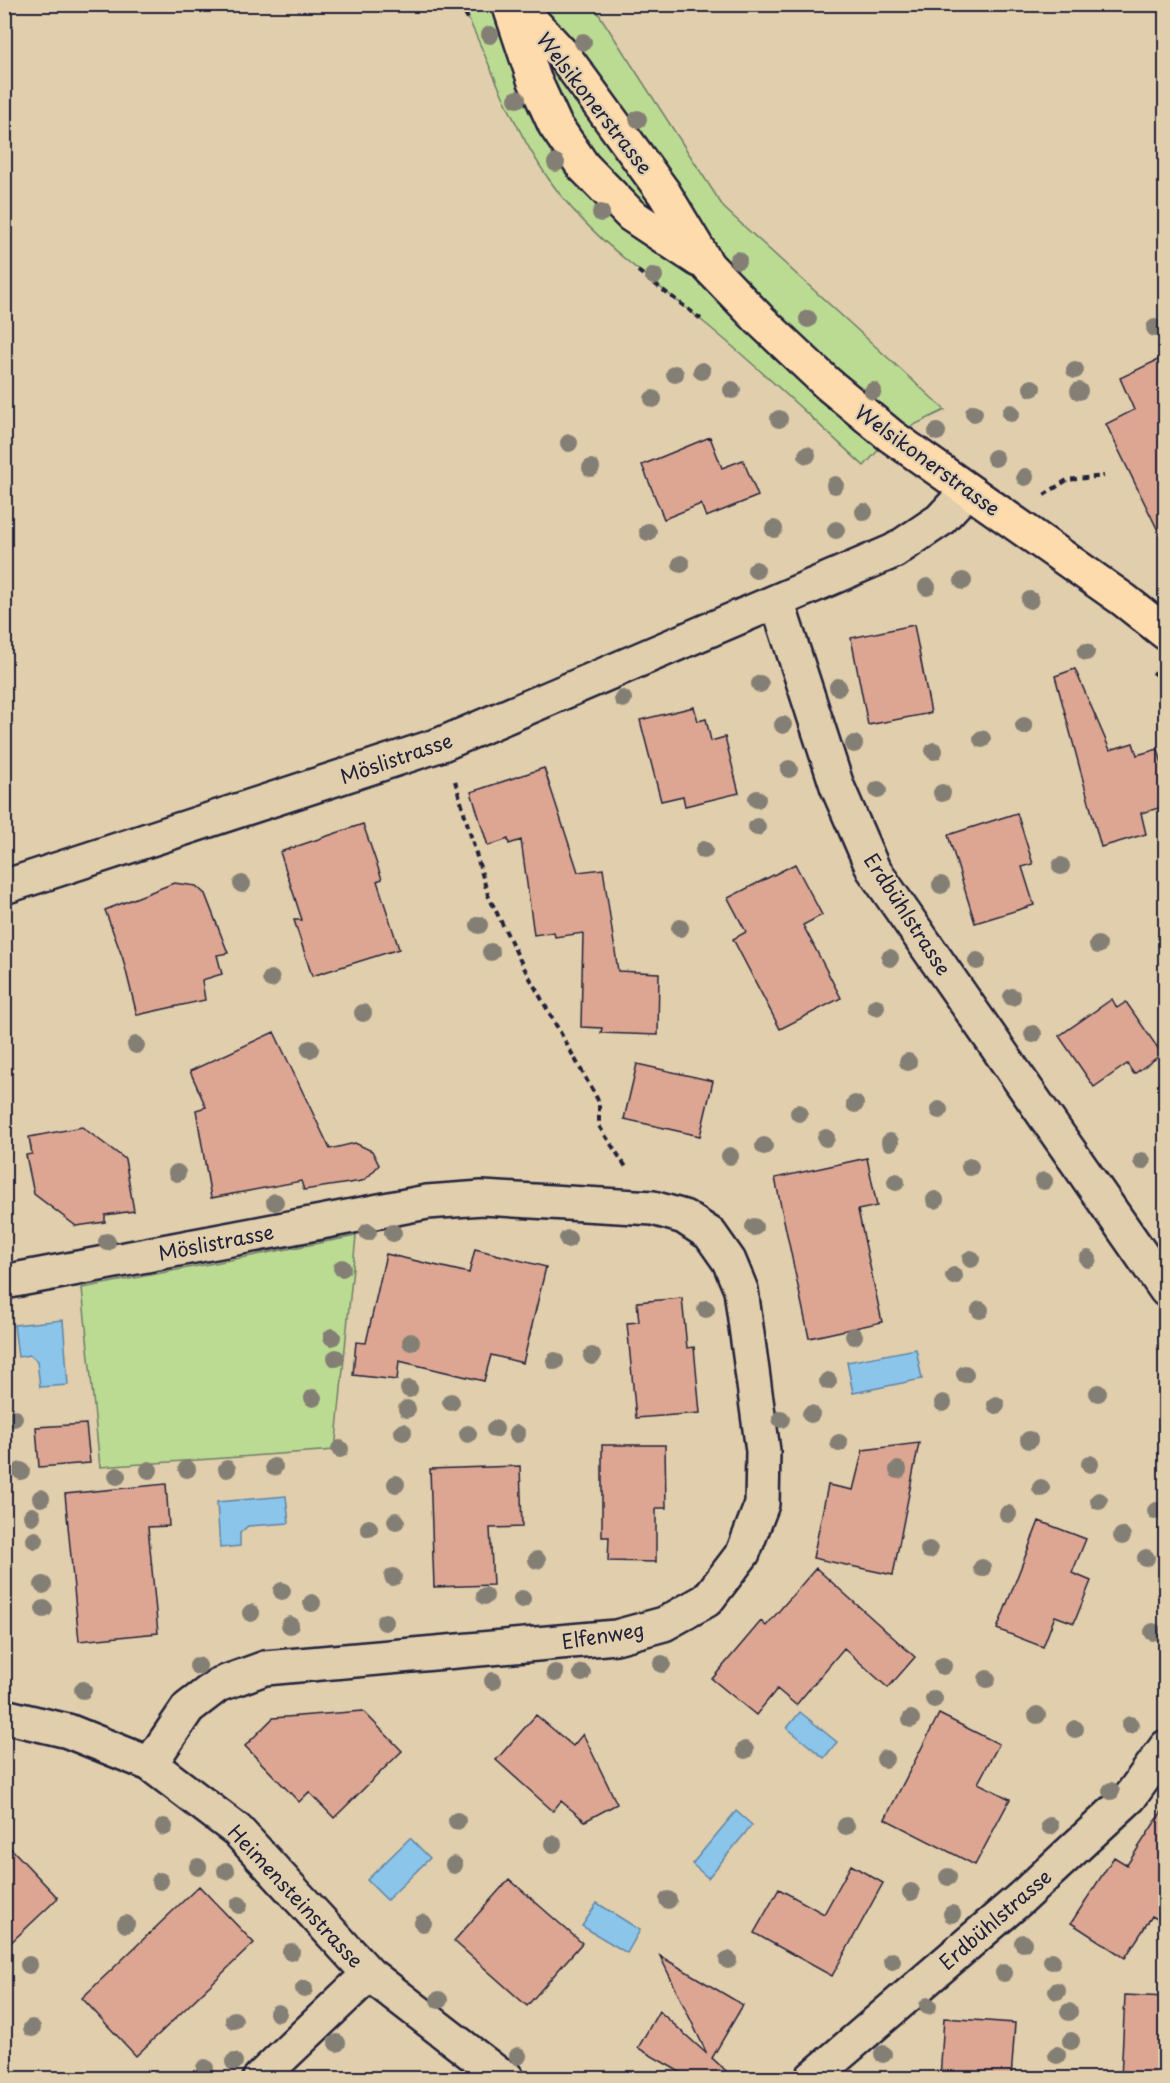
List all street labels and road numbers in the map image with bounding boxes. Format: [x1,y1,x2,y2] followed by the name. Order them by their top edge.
[530,26,660,180] street label: Welsikonerstrasse
[849,397,1007,523] street label: Welsikonerstrasse
[336,725,456,791] street label: Möslistrasse
[857,847,959,981] street label: Erdbühlstrasse
[156,1216,276,1268] street label: Möslistrasse
[559,1614,647,1656] street label: Elfenweg
[221,1818,371,1974] street label: Heimensteinstrasse
[932,1862,1058,1976] street label: Erdbühlstrasse

